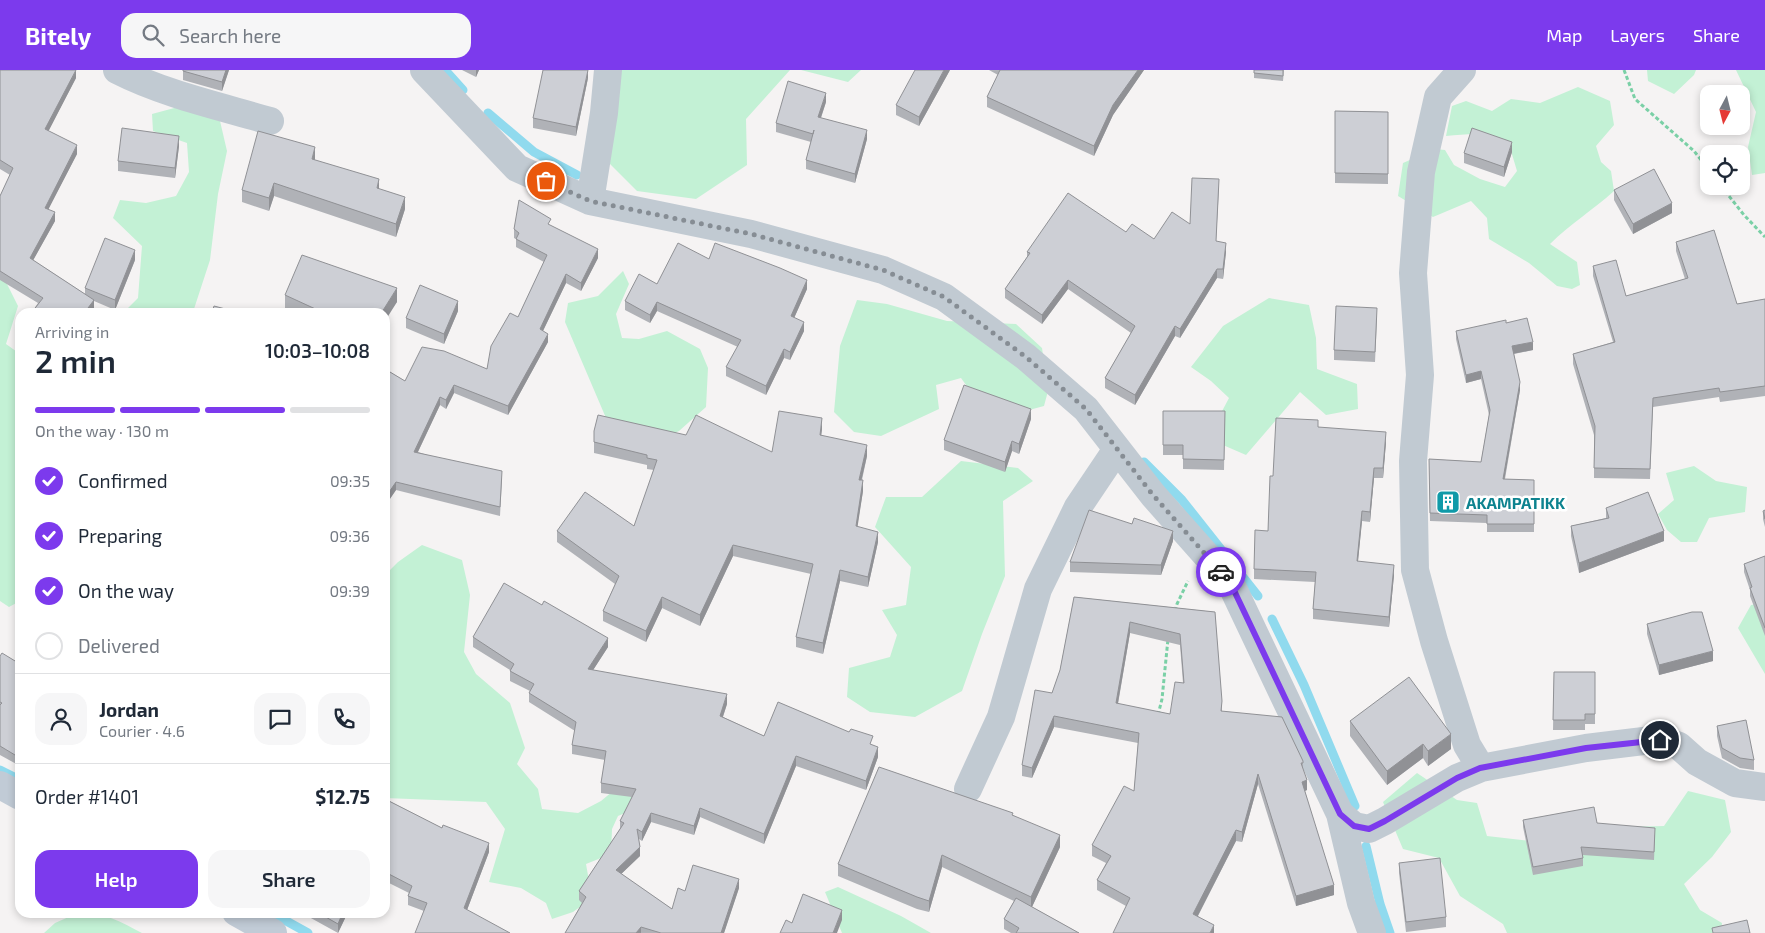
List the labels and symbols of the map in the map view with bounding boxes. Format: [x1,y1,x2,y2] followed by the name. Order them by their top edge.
[1700,85,1750,135] north arrow
[525,160,567,202] pin
[1435,489,1461,515] building icon: AKAMPATIKK
[1466,493,1566,512] place label: AKAMPATIKK
[1196,547,1246,597] courier
[1639,719,1681,761] pin

